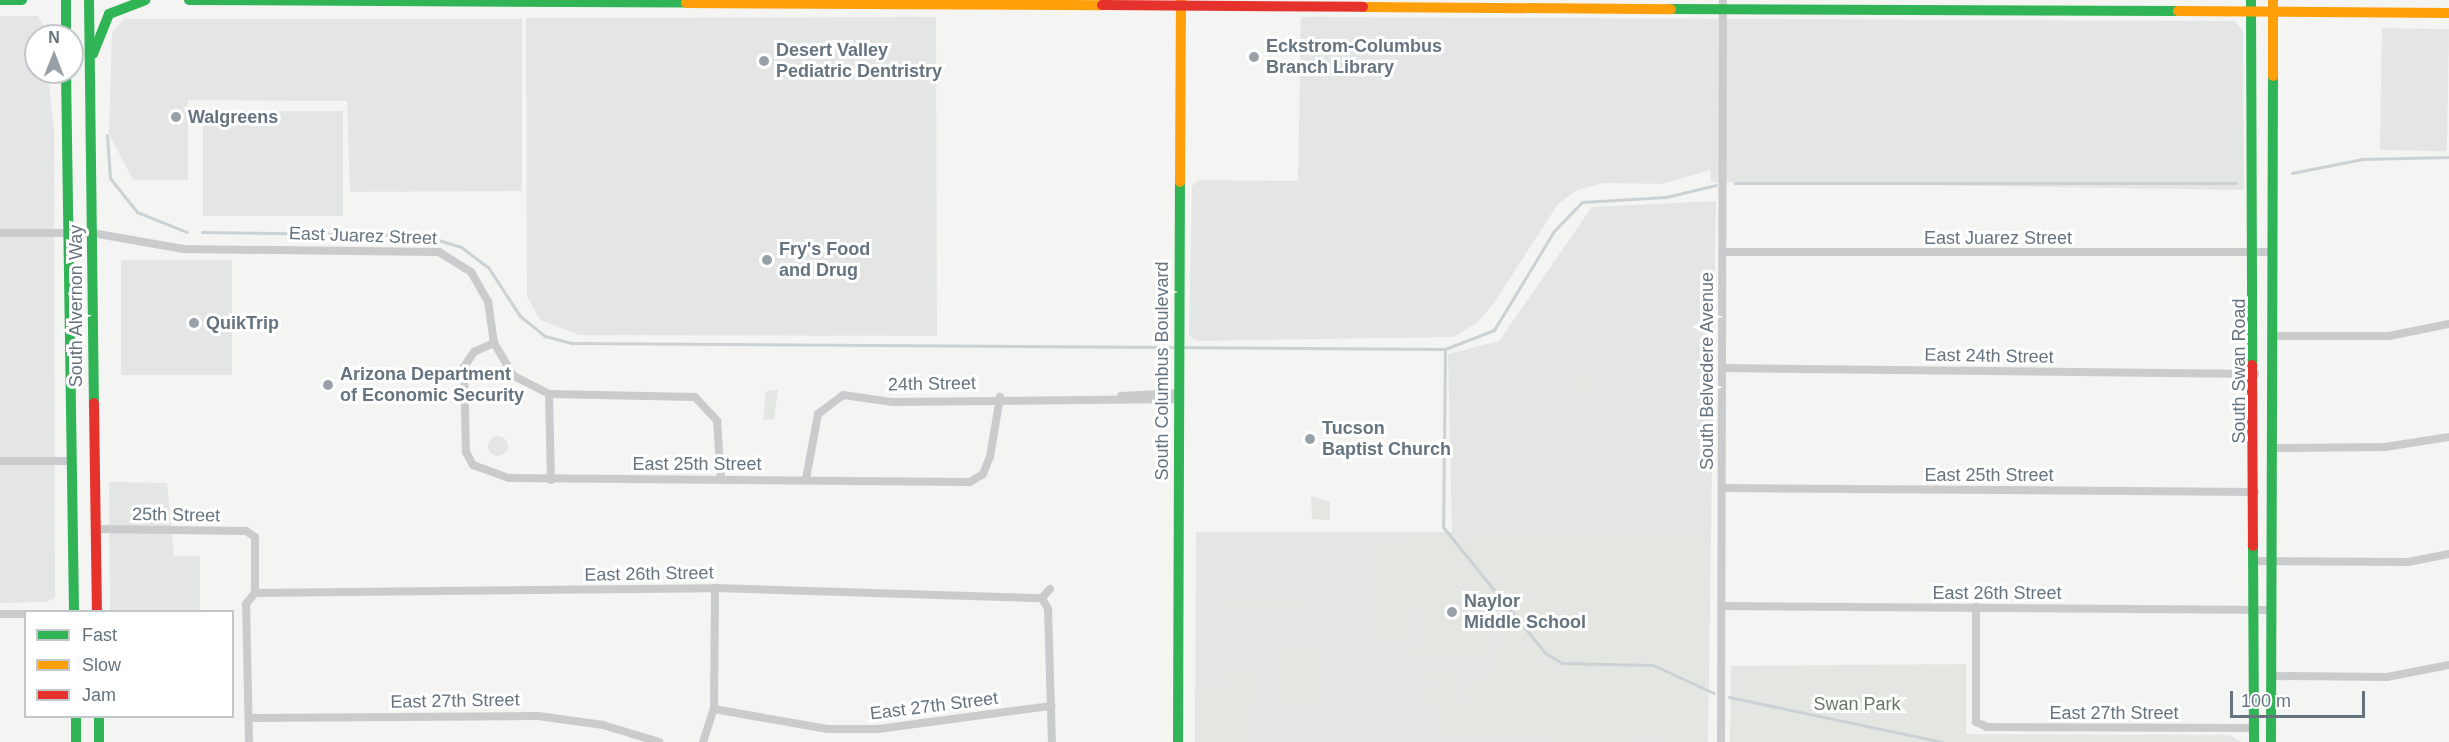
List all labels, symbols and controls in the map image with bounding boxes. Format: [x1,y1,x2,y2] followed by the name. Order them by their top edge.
[24,24,84,84] north arrow
[48,29,60,46] text: N
[1266,36,1442,78] place label: Eckstrom-Columbus Branch Library
[776,40,942,82] place label: Desert Valley Pediatric Dentristry
[1247,50,1261,64] marker: Eckstrom-Columbus Branch Library
[757,54,771,68] marker: Desert Valley Pediatric Dentristry
[188,106,278,128] place label: Walgreens
[169,110,183,124] marker: Walgreens
[289,223,437,249] street label: East Juarez Street
[65,224,87,388] street label: South Alvernon Way
[1924,227,2072,249] street label: East Juarez Street
[779,239,870,282] place label: Fry's Food and Drug
[760,253,774,267] marker: Fry's Food and Drug
[1151,261,1173,481] street label: South Columbus Boulevard
[1696,272,1718,470] street label: South Belvedere Avenue
[2228,298,2250,444] street label: South Swan Road
[206,312,279,334] place label: QuikTrip
[187,316,201,330] marker: QuikTrip
[1924,344,2054,368] street label: East 24th Street
[340,364,524,406] place label: Arizona Department of Economic Security
[888,372,976,396] street label: 24th Street
[321,378,335,392] marker: Arizona Department of Economic Security
[1322,418,1451,460] place label: Tucson Baptist Church
[1303,432,1317,446] marker: Tucson Baptist Church
[632,453,762,475] street label: East 25th Street
[1924,464,2054,486] street label: East 25th Street
[132,503,220,527] street label: 25th Street
[584,562,714,586] street label: East 26th Street
[1932,582,2062,604] street label: East 26th Street
[1464,591,1586,634] place label: Naylor Middle School
[1445,605,1459,619] marker: Naylor Middle School
[24,610,234,718] legend
[82,625,117,645] text: Fast
[82,655,121,675] text: Slow
[2233,679,2368,717] scale bar
[82,685,116,705] text: Jam
[869,687,999,725] street label: East 27th Street
[390,689,520,713] street label: East 27th Street
[2241,691,2291,711] text: 100 m
[1813,693,1901,715] park label: Swan Park
[2049,702,2179,724] street label: East 27th Street

